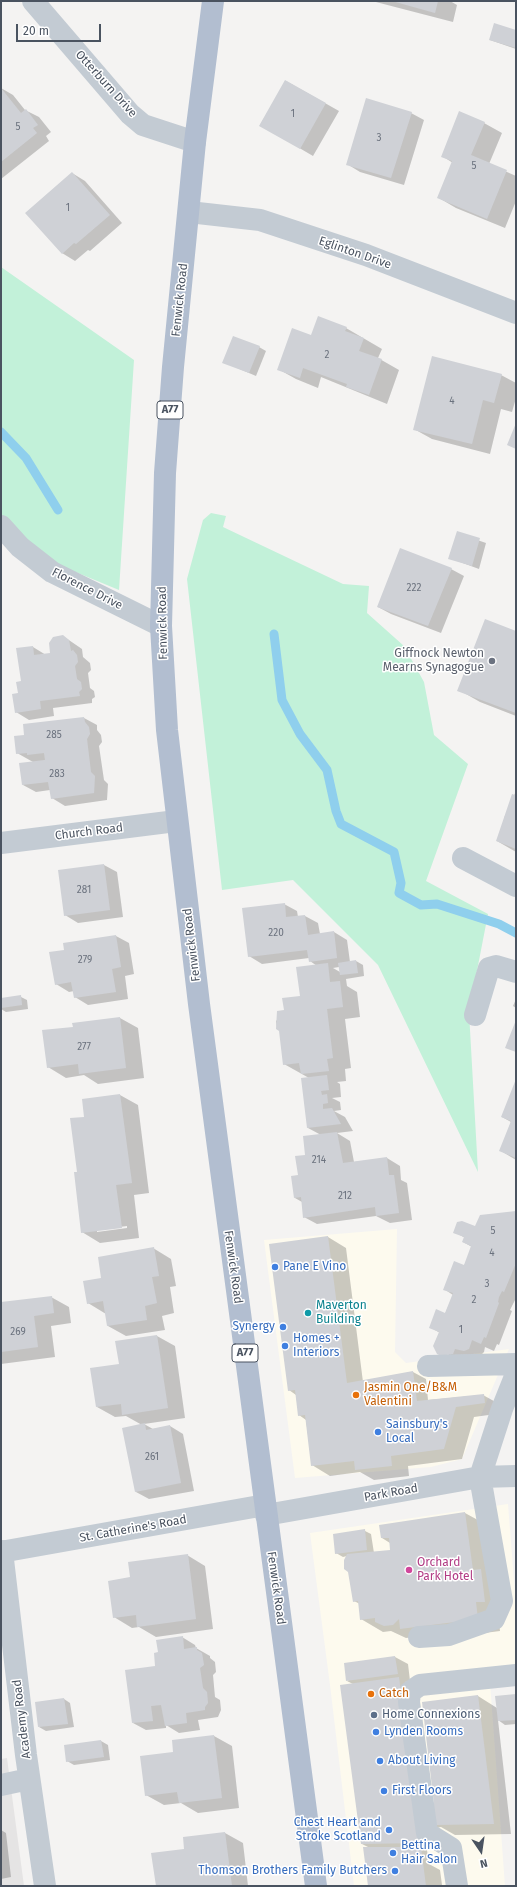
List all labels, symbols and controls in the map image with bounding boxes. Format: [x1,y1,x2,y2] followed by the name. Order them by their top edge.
[18,16,103,42] scale bar
[23,24,49,38] text: 20 m
[72,48,140,120] street label: Otterburn Drive
[291,108,295,120] house number: 1
[15,121,21,133] house number: 5
[377,132,381,144] house number: 3
[471,160,477,172] house number: 5
[66,202,70,214] house number: 1
[317,234,393,272] street label: Eglinton Drive
[169,263,191,337] street label: Fenwick Road
[325,349,329,361] house number: 2
[449,395,455,407] house number: 4
[157,401,183,419] road number: A77
[49,565,125,613] street label: Florence Drive
[407,582,421,594] house number: 222
[155,586,171,660] street label: Fenwick Road
[383,647,484,675] place label: Giffnock Newton Mearns Synagogue
[487,656,497,666] marker: Giffnock Newton Mearns Synagogue
[46,729,62,741] house number: 285
[49,768,65,780] house number: 283
[54,821,124,843] street label: Church Road
[77,884,91,896] house number: 281
[180,908,204,982] street label: Fenwick Road
[268,927,284,939] house number: 220
[78,954,92,966] house number: 279
[77,1041,91,1053] house number: 277
[312,1154,326,1166] house number: 214
[338,1190,352,1202] house number: 212
[490,1225,496,1237] house number: 5
[221,1229,245,1305] street label: Fenwick Road
[489,1247,495,1259] house number: 4
[283,1260,346,1274] place label: Pane E Vino
[270,1262,280,1272] marker: Pane E Vino
[485,1278,489,1290] house number: 3
[472,1294,476,1306] house number: 2
[316,1299,367,1327] place label: Maverton Building
[303,1308,313,1318] marker: Maverton Building
[233,1320,275,1334] place label: Synergy
[278,1322,288,1332] marker: Synergy
[459,1324,463,1336] house number: 1
[10,1326,26,1338] house number: 269
[293,1332,340,1360] place label: Homes + Interiors
[280,1341,290,1351] marker: Homes + Interiors
[232,1344,258,1362] road number: A77
[364,1381,457,1409] place label: Jasmin One/B&M Valentini
[351,1390,361,1400] marker: Jasmin One/B&M Valentini
[386,1418,448,1446] place label: Sainsbury's Local
[373,1427,383,1437] marker: Sainsbury's Local
[145,1451,159,1463] house number: 261
[363,1481,419,1505] street label: Park Road
[78,1512,188,1546] street label: St. Catherine's Road
[264,1550,288,1626] street label: Fenwick Road
[417,1556,473,1584] place label: Orchard Park Hotel
[404,1565,414,1575] marker: Orchard Park Hotel
[10,1679,34,1759] street label: Academy Road
[379,1687,409,1701] place label: Catch
[366,1689,376,1699] marker: Catch
[382,1708,480,1722] place label: Home Connexions
[369,1710,379,1720] marker: Home Connexions
[384,1725,463,1739] place label: Lynden Rooms
[371,1727,381,1737] marker: Lynden Rooms
[388,1754,455,1768] place label: About Living
[375,1756,385,1766] marker: About Living
[392,1784,452,1798] place label: First Floors
[379,1786,389,1796] marker: First Floors
[294,1816,381,1844] place label: Chest Heart and Stroke Scotland
[384,1825,394,1835] marker: Chest Heart and Stroke Scotland
[461,1831,501,1871] north arrow
[401,1839,457,1867] place label: Bettina Hair Salon
[388,1848,398,1858] marker: Bettina Hair Salon
[479,1856,489,1870] text: N
[198,1864,387,1878] place label: Thomson Brothers Family Butchers
[390,1866,400,1876] marker: Thomson Brothers Family Butchers

